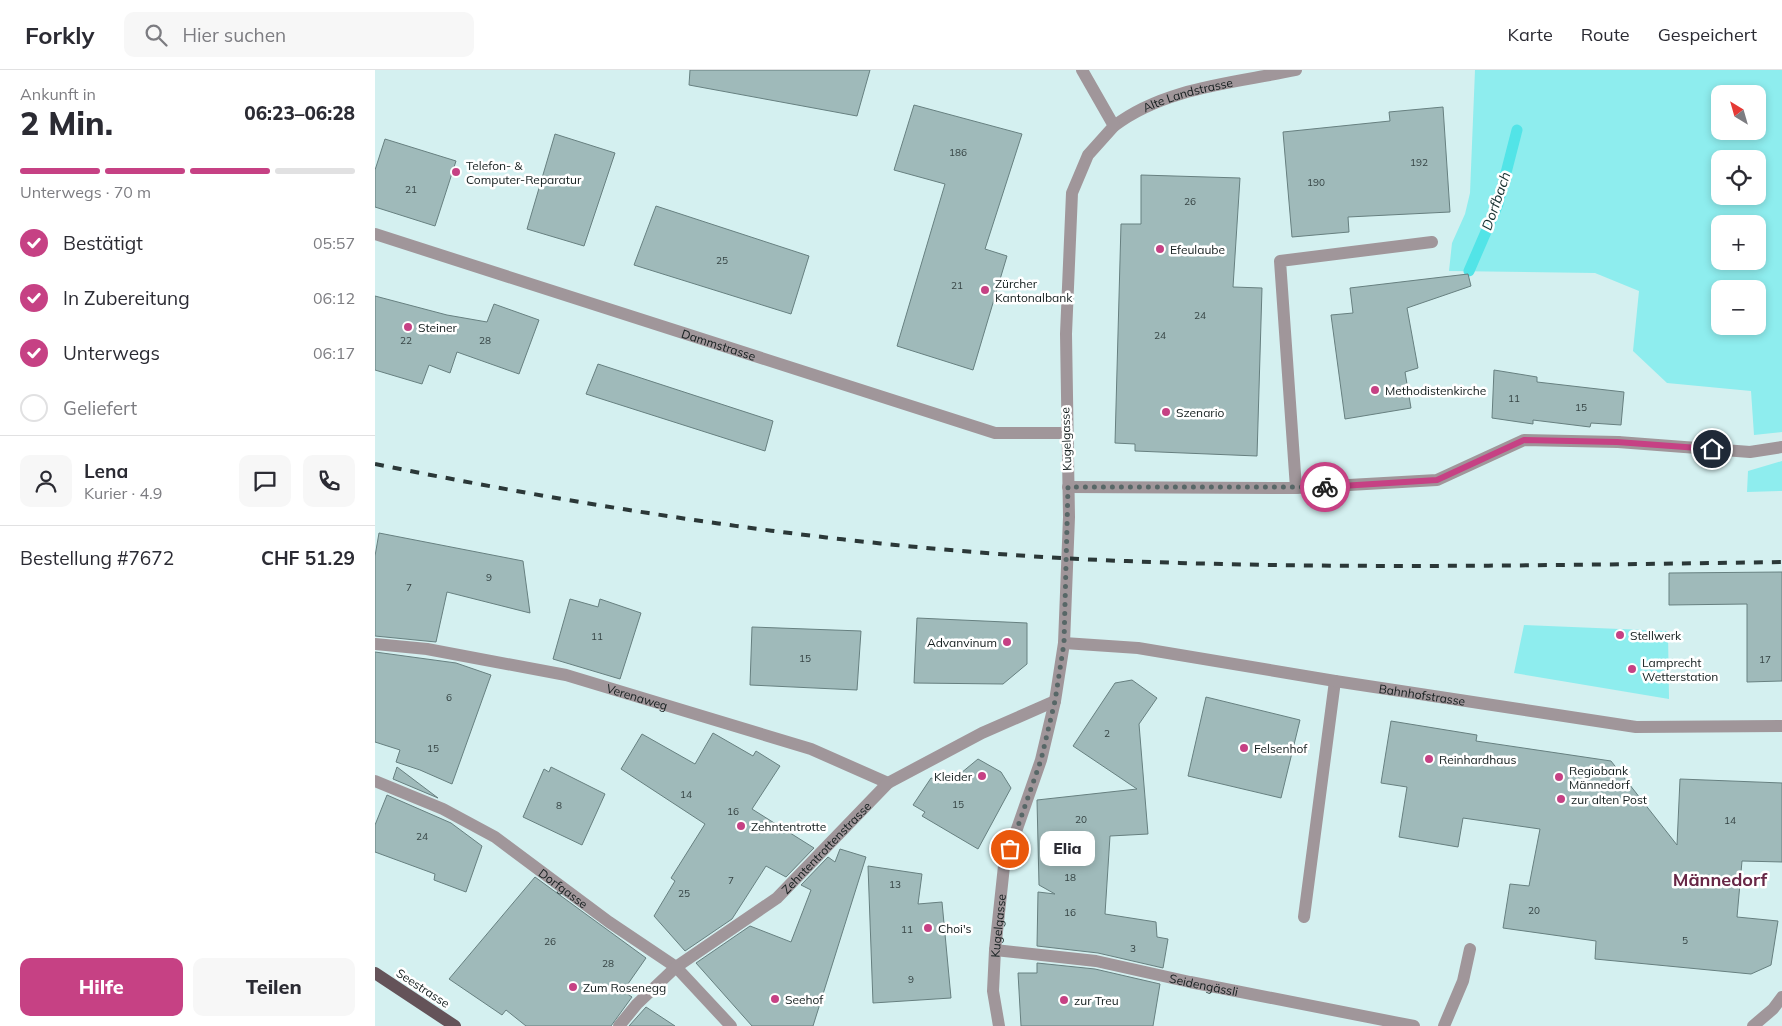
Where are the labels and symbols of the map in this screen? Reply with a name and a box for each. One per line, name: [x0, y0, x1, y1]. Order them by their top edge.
street label: Alte Landstrasse: [1140, 74, 1234, 115]
north arrow: [1711, 85, 1766, 140]
house number: 186: [949, 146, 967, 159]
house number: 192: [1410, 156, 1428, 169]
place label: Telefon- & Computer-Reparatur: [466, 158, 582, 187]
marker: Telefon- & Computer-Reparatur: [450, 166, 462, 178]
water label: Dorfbach: [1478, 169, 1514, 233]
house number: 190: [1307, 176, 1325, 189]
house number: 21: [405, 183, 417, 196]
house number: 26: [1184, 195, 1196, 208]
place label: Efeulaube: [1170, 242, 1225, 257]
marker: Efeulaube: [1154, 243, 1166, 255]
house number: 25: [716, 254, 728, 267]
place label: Zürcher Kantonalbank: [995, 276, 1073, 305]
house number: 21: [951, 279, 963, 292]
marker: Zürcher Kantonalbank: [979, 284, 991, 296]
house number: 24: [1194, 309, 1206, 322]
place label: Steiner: [418, 320, 458, 335]
marker: Steiner: [402, 321, 414, 333]
street label: Dammstrasse: [680, 325, 758, 363]
house number: 24: [1154, 329, 1166, 342]
house number: 22: [400, 334, 412, 347]
house number: 28: [479, 334, 491, 347]
place label: Methodistenkirche: [1385, 383, 1486, 398]
marker: Methodistenkirche: [1369, 384, 1381, 396]
house number: 11: [1508, 392, 1520, 405]
house number: 15: [1575, 401, 1587, 414]
place label: Szenario: [1176, 405, 1225, 420]
marker: Szenario: [1160, 406, 1172, 418]
street label: Kugelgasse: [1057, 407, 1075, 471]
pin: [1691, 428, 1733, 470]
courier: [1300, 462, 1350, 512]
house number: 9: [486, 571, 492, 584]
house number: 7: [406, 581, 412, 594]
place label: Stellwerk: [1630, 628, 1682, 643]
marker: Stellwerk: [1614, 629, 1626, 641]
house number: 11: [591, 630, 603, 643]
place label: Advanvinum: [927, 635, 997, 650]
marker: Advanvinum: [1001, 636, 1013, 648]
house number: 15: [799, 652, 811, 665]
house number: 17: [1759, 653, 1771, 666]
place label: Lamprecht Wetterstation: [1642, 655, 1718, 684]
marker: Lamprecht Wetterstation: [1626, 663, 1638, 675]
street label: Verenaweg: [605, 680, 670, 713]
street label: Bahnhofstrasse: [1378, 680, 1466, 708]
house number: 6: [446, 691, 452, 704]
house number: 2: [1104, 727, 1110, 740]
place label: Felsenhof: [1254, 741, 1308, 756]
house number: 15: [427, 742, 439, 755]
marker: Felsenhof: [1238, 742, 1250, 754]
place label: Reinhardhaus: [1439, 752, 1516, 767]
marker: Reinhardhaus: [1423, 753, 1435, 765]
place label: Regiobank Männedorf: [1569, 763, 1631, 792]
place label: Kleider: [934, 769, 973, 784]
marker: Kleider: [976, 770, 988, 782]
marker: Regiobank Männedorf: [1553, 771, 1565, 783]
house number: 14: [680, 788, 692, 801]
place label: zur alten Post: [1571, 792, 1647, 807]
marker: zur alten Post: [1555, 793, 1567, 805]
street label: Zehntentrottenstrasse: [778, 798, 874, 897]
house number: 15: [952, 798, 964, 811]
house number: 8: [556, 799, 562, 812]
house number: 16: [727, 805, 739, 818]
house number: 20: [1075, 813, 1087, 826]
house number: 14: [1724, 814, 1736, 827]
place label: Zehntentrotte: [751, 819, 826, 834]
marker: Zehntentrotte: [735, 820, 747, 832]
pin: [989, 828, 1031, 870]
house number: 24: [416, 830, 428, 843]
callout: Elia: [1040, 832, 1095, 866]
street label: Dorfgasse: [536, 865, 591, 911]
district label: Männedorf: [1673, 868, 1768, 891]
house number: 18: [1064, 871, 1076, 884]
house number: 7: [728, 874, 734, 887]
house number: 13: [889, 878, 901, 891]
house number: 25: [678, 887, 690, 900]
street label: Kugelgasse: [987, 893, 1008, 958]
house number: 20: [1528, 904, 1540, 917]
house number: 16: [1064, 906, 1076, 919]
place label: Choi's: [938, 921, 972, 936]
marker: Choi's: [922, 922, 934, 934]
house number: 11: [901, 923, 913, 936]
house number: 5: [1682, 934, 1688, 947]
house number: 26: [544, 935, 556, 948]
house number: 3: [1130, 942, 1136, 955]
house number: 28: [602, 957, 614, 970]
street label: Seestrasse: [394, 965, 452, 1011]
street label: Seidengässli: [1168, 970, 1240, 999]
house number: 9: [908, 973, 914, 986]
place label: Zum Rosenegg: [583, 980, 666, 995]
marker: Zum Rosenegg: [567, 981, 579, 993]
place label: Seehof: [785, 992, 824, 1007]
marker: Seehof: [769, 993, 781, 1005]
place label: zur Treu: [1074, 993, 1119, 1008]
marker: zur Treu: [1058, 994, 1070, 1006]

